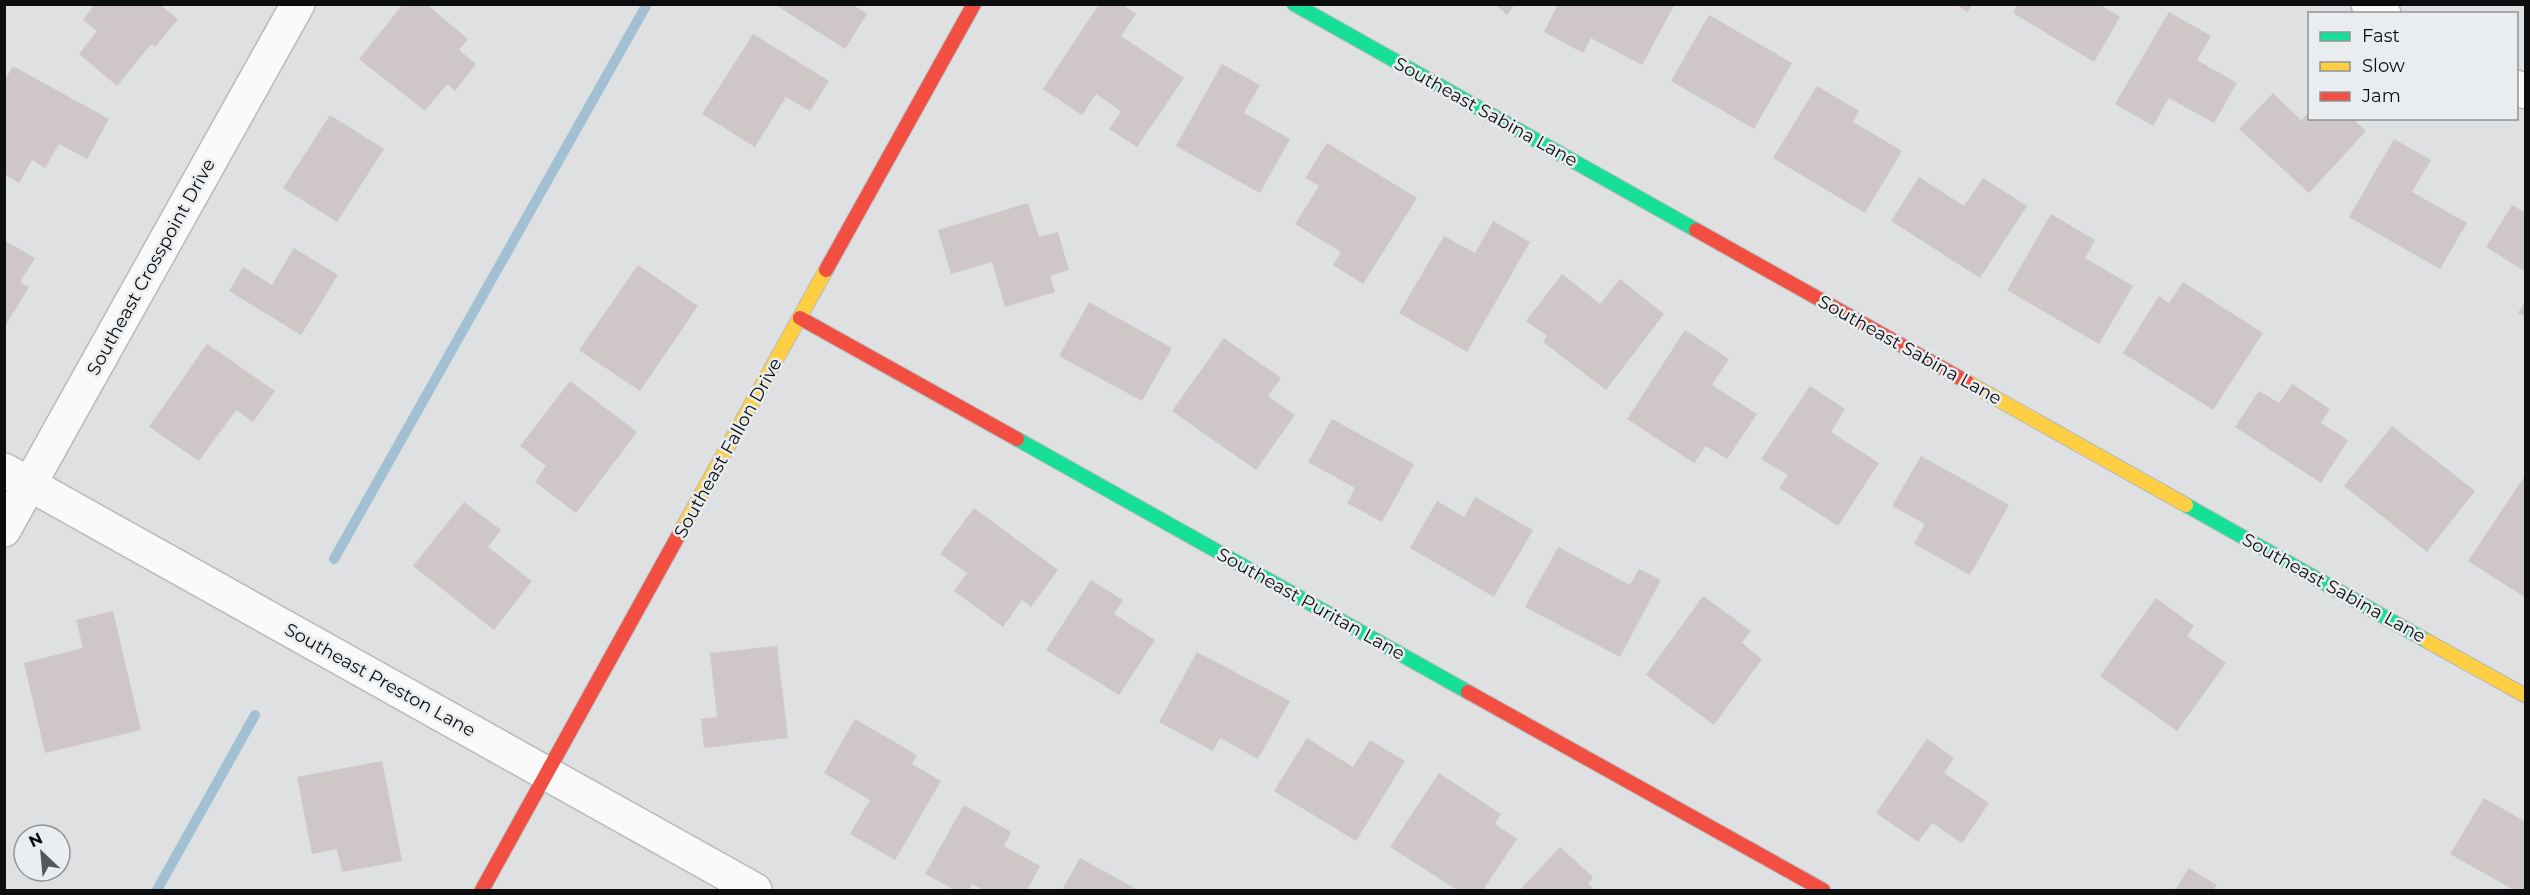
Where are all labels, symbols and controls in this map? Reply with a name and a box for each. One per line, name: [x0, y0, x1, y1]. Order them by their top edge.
legend: [2308, 12, 2518, 120]
text: Fast: [2362, 25, 2400, 47]
street label: Southeast Sabina Lane: [1390, 52, 1582, 172]
text: Slow: [2362, 55, 2405, 77]
text: Jam: [2361, 85, 2401, 107]
street label: Southeast Crosspoint Drive: [82, 155, 220, 379]
street label: Southeast Sabina Lane: [1814, 290, 2006, 410]
street label: Southeast Fallon Drive: [669, 354, 787, 542]
street label: Southeast Sabina Lane: [2238, 528, 2430, 648]
street label: Southeast Puritan Lane: [1213, 543, 1409, 665]
street label: Southeast Preston Lane: [281, 618, 479, 742]
north arrow: [12, 823, 72, 883]
text: N: [26, 829, 46, 851]

